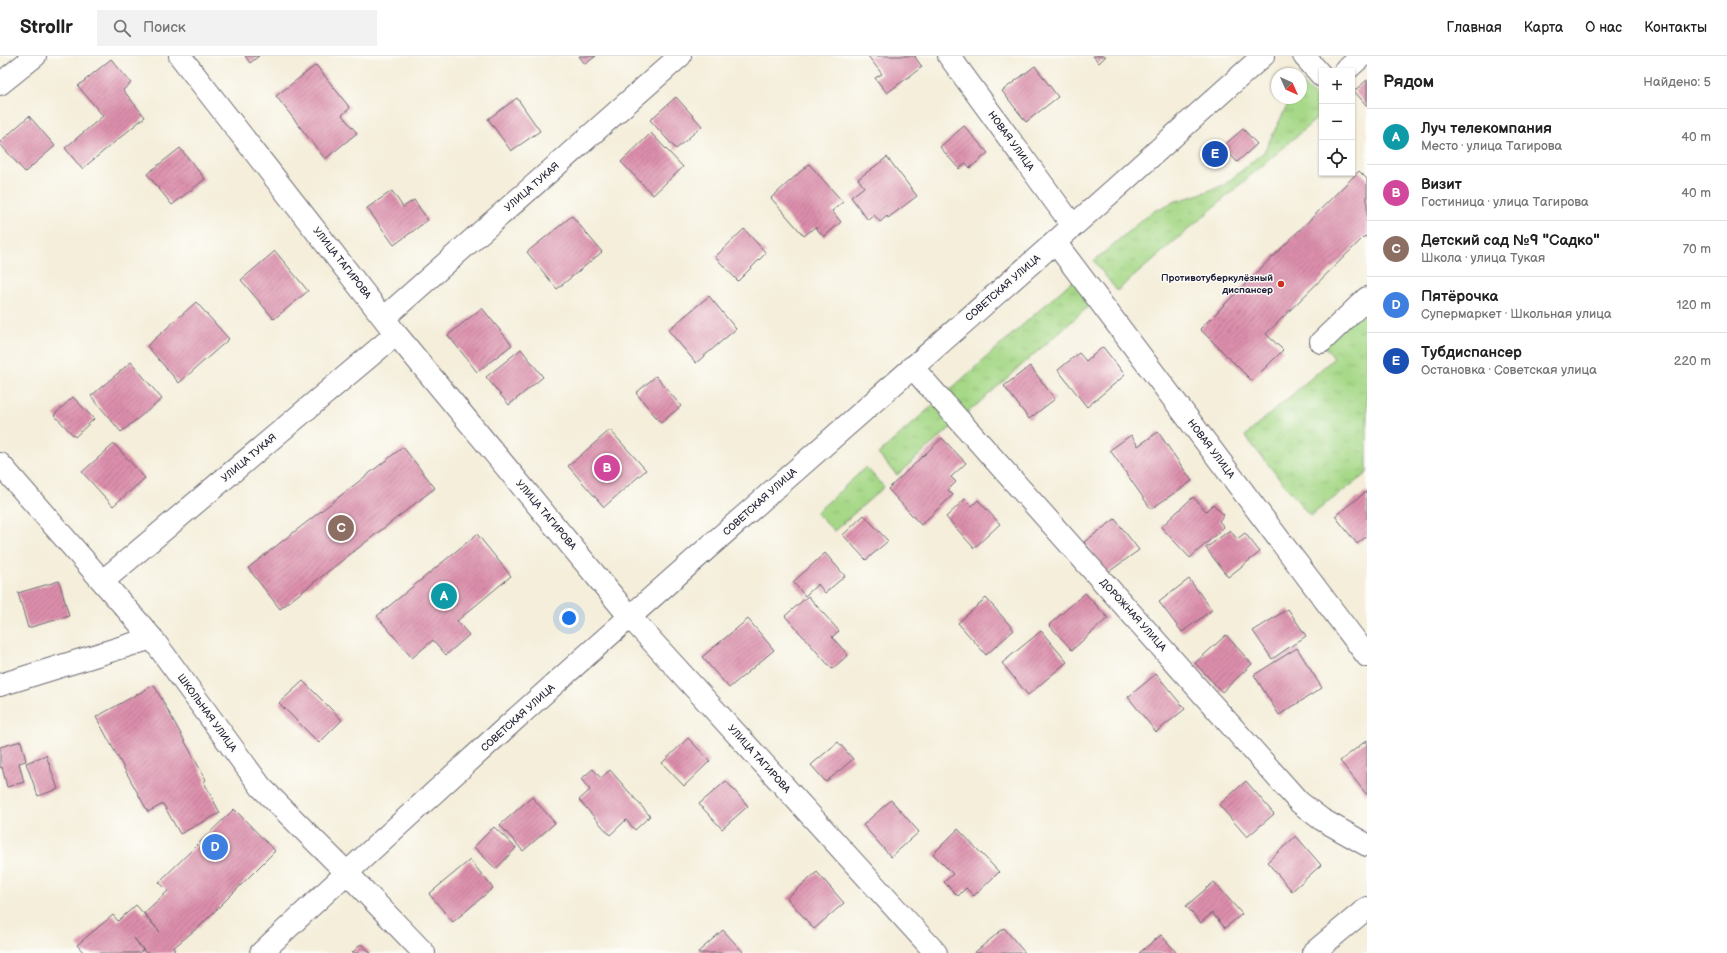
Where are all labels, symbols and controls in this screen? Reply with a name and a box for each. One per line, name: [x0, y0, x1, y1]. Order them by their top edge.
search box: [97, 10, 377, 46]
text: Strollr: [20, 16, 73, 39]
icon: search: [111, 17, 133, 39]
text: Поиск: [143, 18, 186, 37]
text: Главная: [1447, 19, 1502, 36]
text: Карта: [1524, 19, 1563, 36]
text: О нас: [1585, 19, 1622, 36]
text: Контакты: [1644, 19, 1707, 36]
north arrow: [1271, 68, 1307, 104]
map controls: [1319, 68, 1355, 176]
button: +: [1319, 68, 1355, 104]
text: Рядом: [1383, 72, 1434, 92]
text: Найдено: 5: [1643, 74, 1711, 90]
button: −: [1319, 104, 1355, 140]
street label: НОВАЯ УЛИЦА: [985, 109, 1037, 174]
text: Луч телекомпания: [1421, 119, 1552, 138]
text: A: [1392, 129, 1400, 145]
text: 40 m: [1681, 129, 1711, 145]
text: Место · улица Тагирова: [1421, 138, 1562, 154]
pin: E: [1202, 139, 1228, 169]
button: locate: [1319, 140, 1355, 176]
street label: УЛИЦА ТУКАЯ: [502, 160, 562, 214]
text: Визит: [1421, 175, 1462, 194]
text: B: [1391, 185, 1401, 201]
text: 40 m: [1681, 185, 1711, 201]
text: Гостиница · улица Тагирова: [1421, 194, 1589, 210]
street label: УЛИЦА ТАГИРОВА: [310, 225, 374, 302]
text: Детский сад №9 "Садко": [1421, 231, 1600, 250]
text: C: [1391, 241, 1401, 257]
text: 70 m: [1683, 241, 1711, 257]
text: Школа · улица Тукая: [1421, 250, 1545, 266]
street label: СОВЕТСКАЯ УЛИЦА: [963, 252, 1044, 324]
place label: Противотуберкулёзный диспансер: [1161, 272, 1273, 296]
marker: Противотуберкулёзный диспансер: [1276, 279, 1286, 289]
text: Пятёрочка: [1421, 287, 1498, 306]
text: D: [1391, 297, 1401, 313]
text: 120 m: [1676, 297, 1711, 313]
text: Супермаркет · Школьная улица: [1421, 306, 1612, 322]
text: Тубдиспансер: [1421, 343, 1522, 362]
text: E: [1392, 353, 1400, 369]
text: 220 m: [1674, 353, 1711, 369]
text: Остановка · Советская улица: [1421, 362, 1597, 378]
street label: НОВАЯ УЛИЦА: [1185, 417, 1238, 482]
street label: УЛИЦА ТУКАЯ: [219, 431, 279, 485]
pin: B: [594, 453, 620, 483]
street label: СОВЕТСКАЯ УЛИЦА: [721, 465, 800, 538]
street label: УЛИЦА ТАГИРОВА: [513, 478, 579, 553]
pin: C: [328, 513, 354, 543]
street label: ДОРОЖНАЯ УЛИЦА: [1097, 576, 1169, 654]
pin: A: [431, 581, 457, 611]
your location: [559, 608, 579, 628]
street label: ШКОЛЬНАЯ УЛИЦА: [175, 672, 240, 755]
street label: СОВЕТСКАЯ УЛИЦА: [479, 681, 558, 754]
street label: УЛИЦА ТАГИРОВА: [725, 723, 793, 796]
pin: D: [202, 832, 228, 862]

